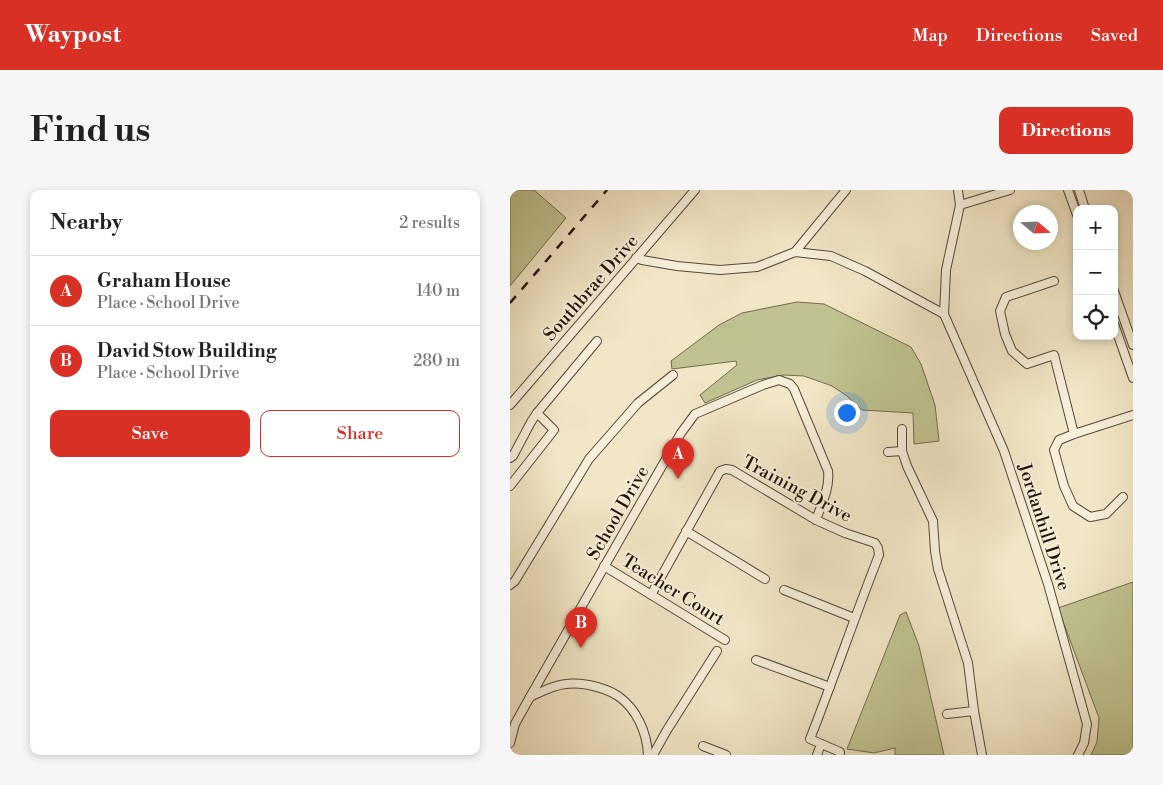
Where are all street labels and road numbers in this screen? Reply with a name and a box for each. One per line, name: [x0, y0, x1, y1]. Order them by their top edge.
street label: Southbrae Drive: [538, 230, 644, 346]
street label: Training Drive: [738, 450, 856, 528]
street label: Jordanhill Drive: [1012, 460, 1075, 594]
street label: School Drive: [582, 462, 654, 564]
street label: Teacher Court: [617, 549, 729, 631]

